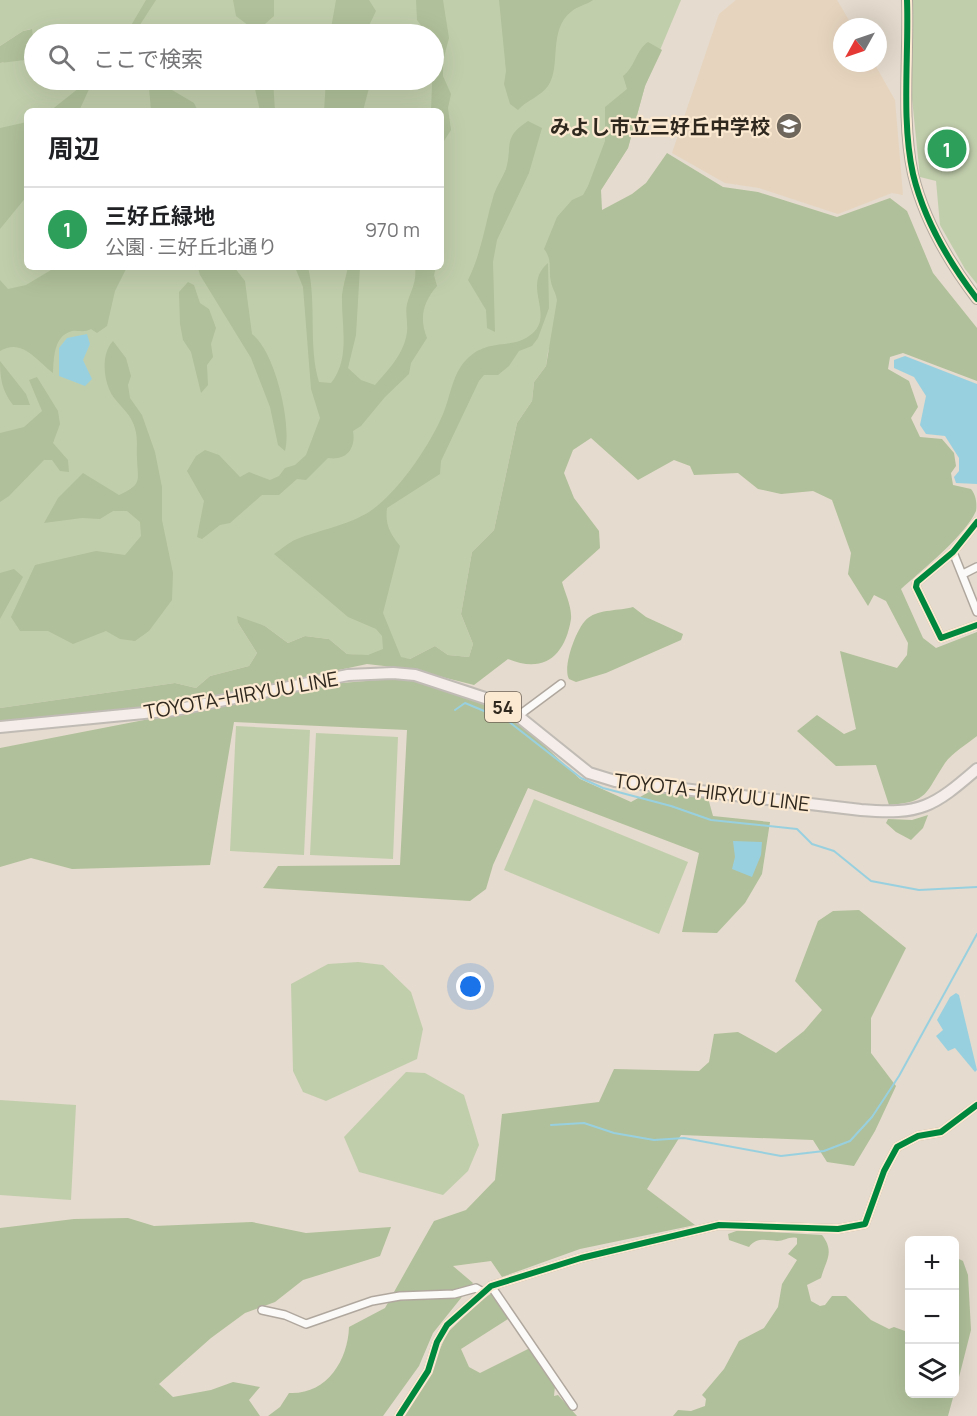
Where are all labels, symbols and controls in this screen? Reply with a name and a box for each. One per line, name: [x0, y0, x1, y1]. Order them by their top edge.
north arrow: [833, 18, 887, 72]
search box: [24, 24, 444, 90]
icon: search: [45, 41, 78, 74]
text: ここで検索: [93, 44, 203, 74]
school or university icon: みよし市立三好丘中学校: [774, 111, 804, 141]
place label: みよし市立三好丘中学校: [550, 113, 770, 140]
pin: 1: [928, 126, 966, 172]
text: 周辺: [48, 130, 100, 166]
text: 三好丘緑地: [105, 201, 215, 231]
text: 1: [63, 216, 72, 243]
text: 970 m: [365, 216, 420, 243]
text: 公園 · 三好丘北通り: [105, 233, 278, 260]
street label: TOYOTA-HIRYUU LINE: [142, 665, 340, 725]
road number: 54: [485, 692, 521, 722]
street label: TOYOTA-HIRYUU LINE: [613, 767, 811, 817]
your location: [456, 972, 485, 1001]
map controls: [905, 1236, 959, 1398]
button: +: [905, 1236, 959, 1290]
button: −: [905, 1290, 959, 1344]
button: layers: [905, 1344, 959, 1398]

